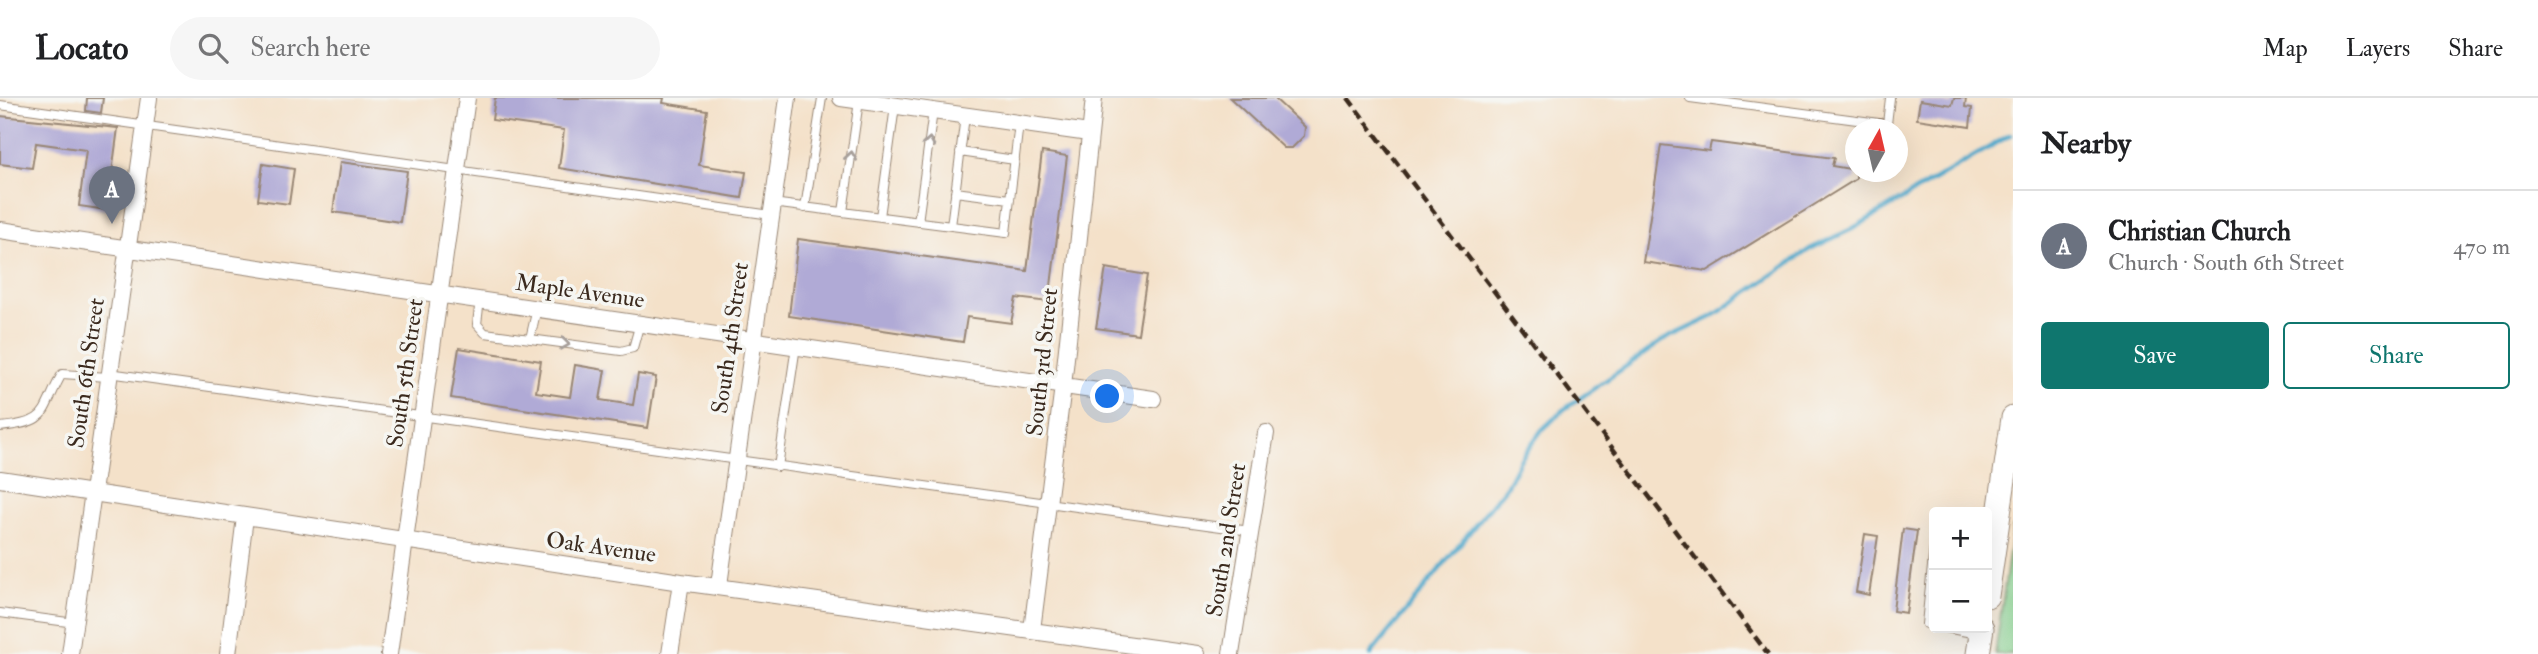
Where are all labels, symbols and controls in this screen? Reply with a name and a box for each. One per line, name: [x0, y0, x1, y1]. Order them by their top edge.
search box: [170, 17, 660, 80]
text: Locato: [35, 28, 128, 69]
icon: search: [194, 29, 232, 67]
text: Search here: [250, 32, 370, 64]
text: Map: [2263, 33, 2308, 64]
text: Layers: [2346, 33, 2410, 64]
text: Share: [2448, 33, 2503, 64]
north arrow: [1845, 119, 1908, 182]
text: Nearby: [2041, 125, 2131, 162]
one-way arrow: [921, 136, 936, 148]
one-way arrow: [844, 151, 859, 162]
pin: A: [89, 166, 135, 224]
text: Christian Church: [2108, 216, 2291, 248]
text: A: [2057, 232, 2071, 261]
text: 470 m: [2453, 232, 2510, 261]
text: Church · South 6th Street: [2108, 248, 2344, 277]
street label: South 4th Street: [705, 261, 755, 415]
street label: Maple Avenue: [514, 268, 647, 315]
street label: South 3rd Street: [1020, 286, 1064, 438]
street label: South 6th Street: [61, 296, 111, 450]
street label: South 5th Street: [380, 297, 430, 449]
button: Save: [2041, 322, 2269, 389]
button: Share: [2283, 322, 2510, 389]
one-way arrow: [559, 336, 570, 351]
your location: [1090, 379, 1124, 413]
street label: South 2nd Street: [1200, 461, 1252, 619]
map controls: [1929, 507, 1992, 633]
button: +: [1929, 507, 1992, 570]
street label: Oak Avenue: [544, 525, 658, 569]
button: −: [1929, 570, 1992, 633]

